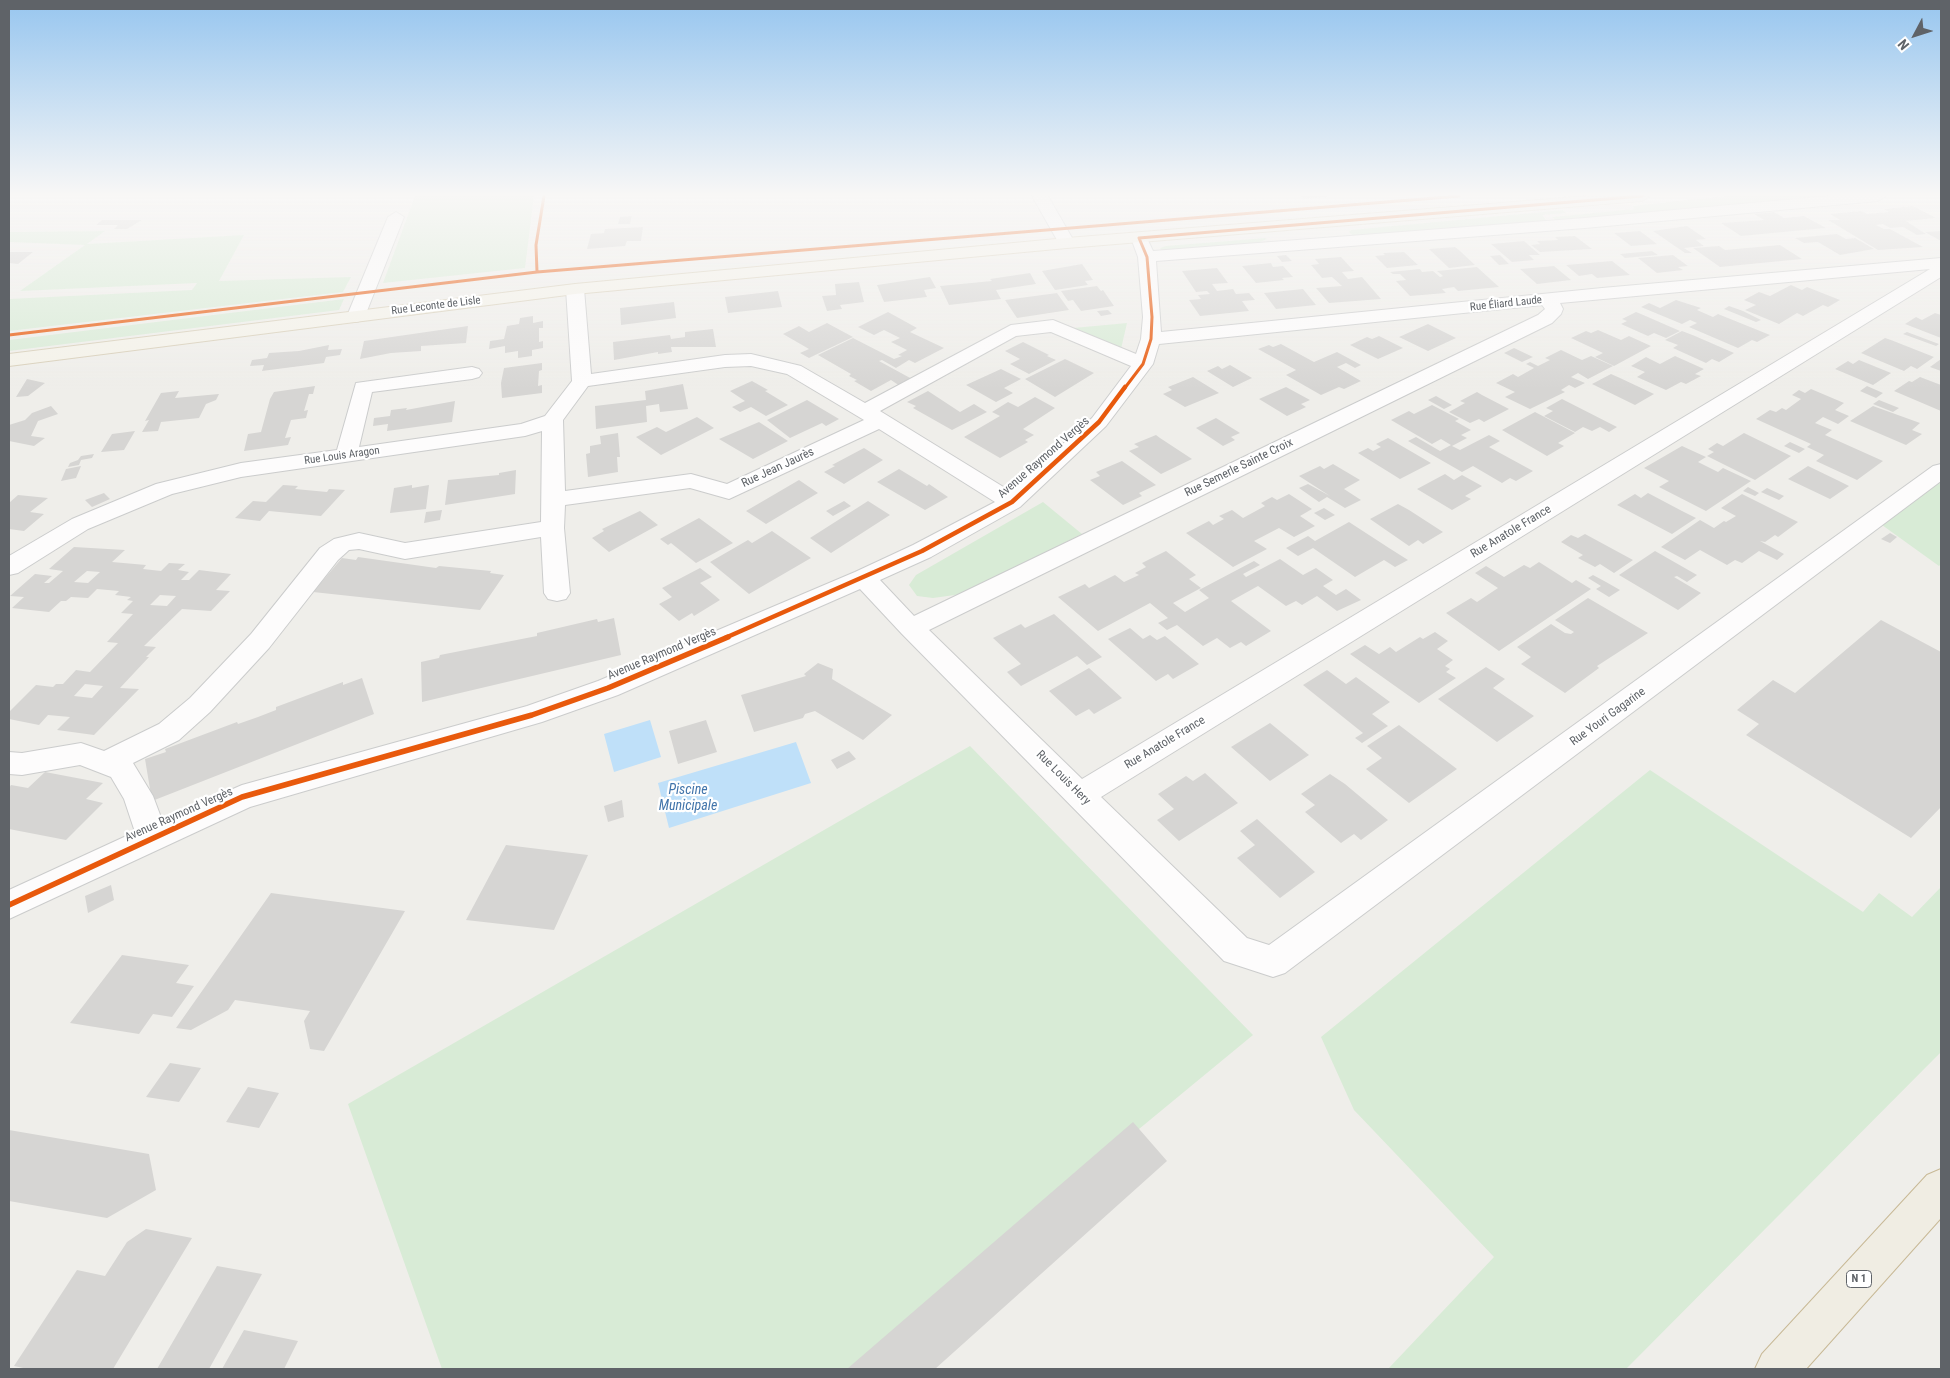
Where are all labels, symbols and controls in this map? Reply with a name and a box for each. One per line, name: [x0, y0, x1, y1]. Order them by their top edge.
north arrow: [1890, 10, 1940, 60]
text: N: [1895, 36, 1912, 53]
street label: Rue Leconte de Lisle: [391, 294, 481, 318]
street label: Rue Éliard Laude: [1469, 294, 1543, 314]
street label: Avenue Raymond Vergès: [995, 414, 1093, 502]
street label: Rue Semerle Sainte Croix: [1183, 436, 1295, 500]
street label: Rue Louis Aragon: [303, 444, 381, 468]
street label: Rue Jean Jaurès: [739, 445, 817, 491]
street label: Rue Anatole France: [1468, 502, 1554, 562]
street label: Avenue Raymond Vergès: [606, 625, 718, 683]
street label: Rue Youri Gagarine: [1567, 685, 1649, 749]
street label: Rue Anatole France: [1122, 713, 1208, 773]
street label: Rue Louis Hery: [1033, 748, 1093, 808]
water label: Piscine Municipale: [659, 782, 717, 814]
street label: Avenue Raymond Vergès: [123, 785, 235, 845]
road number: N 1: [1846, 1270, 1872, 1288]

